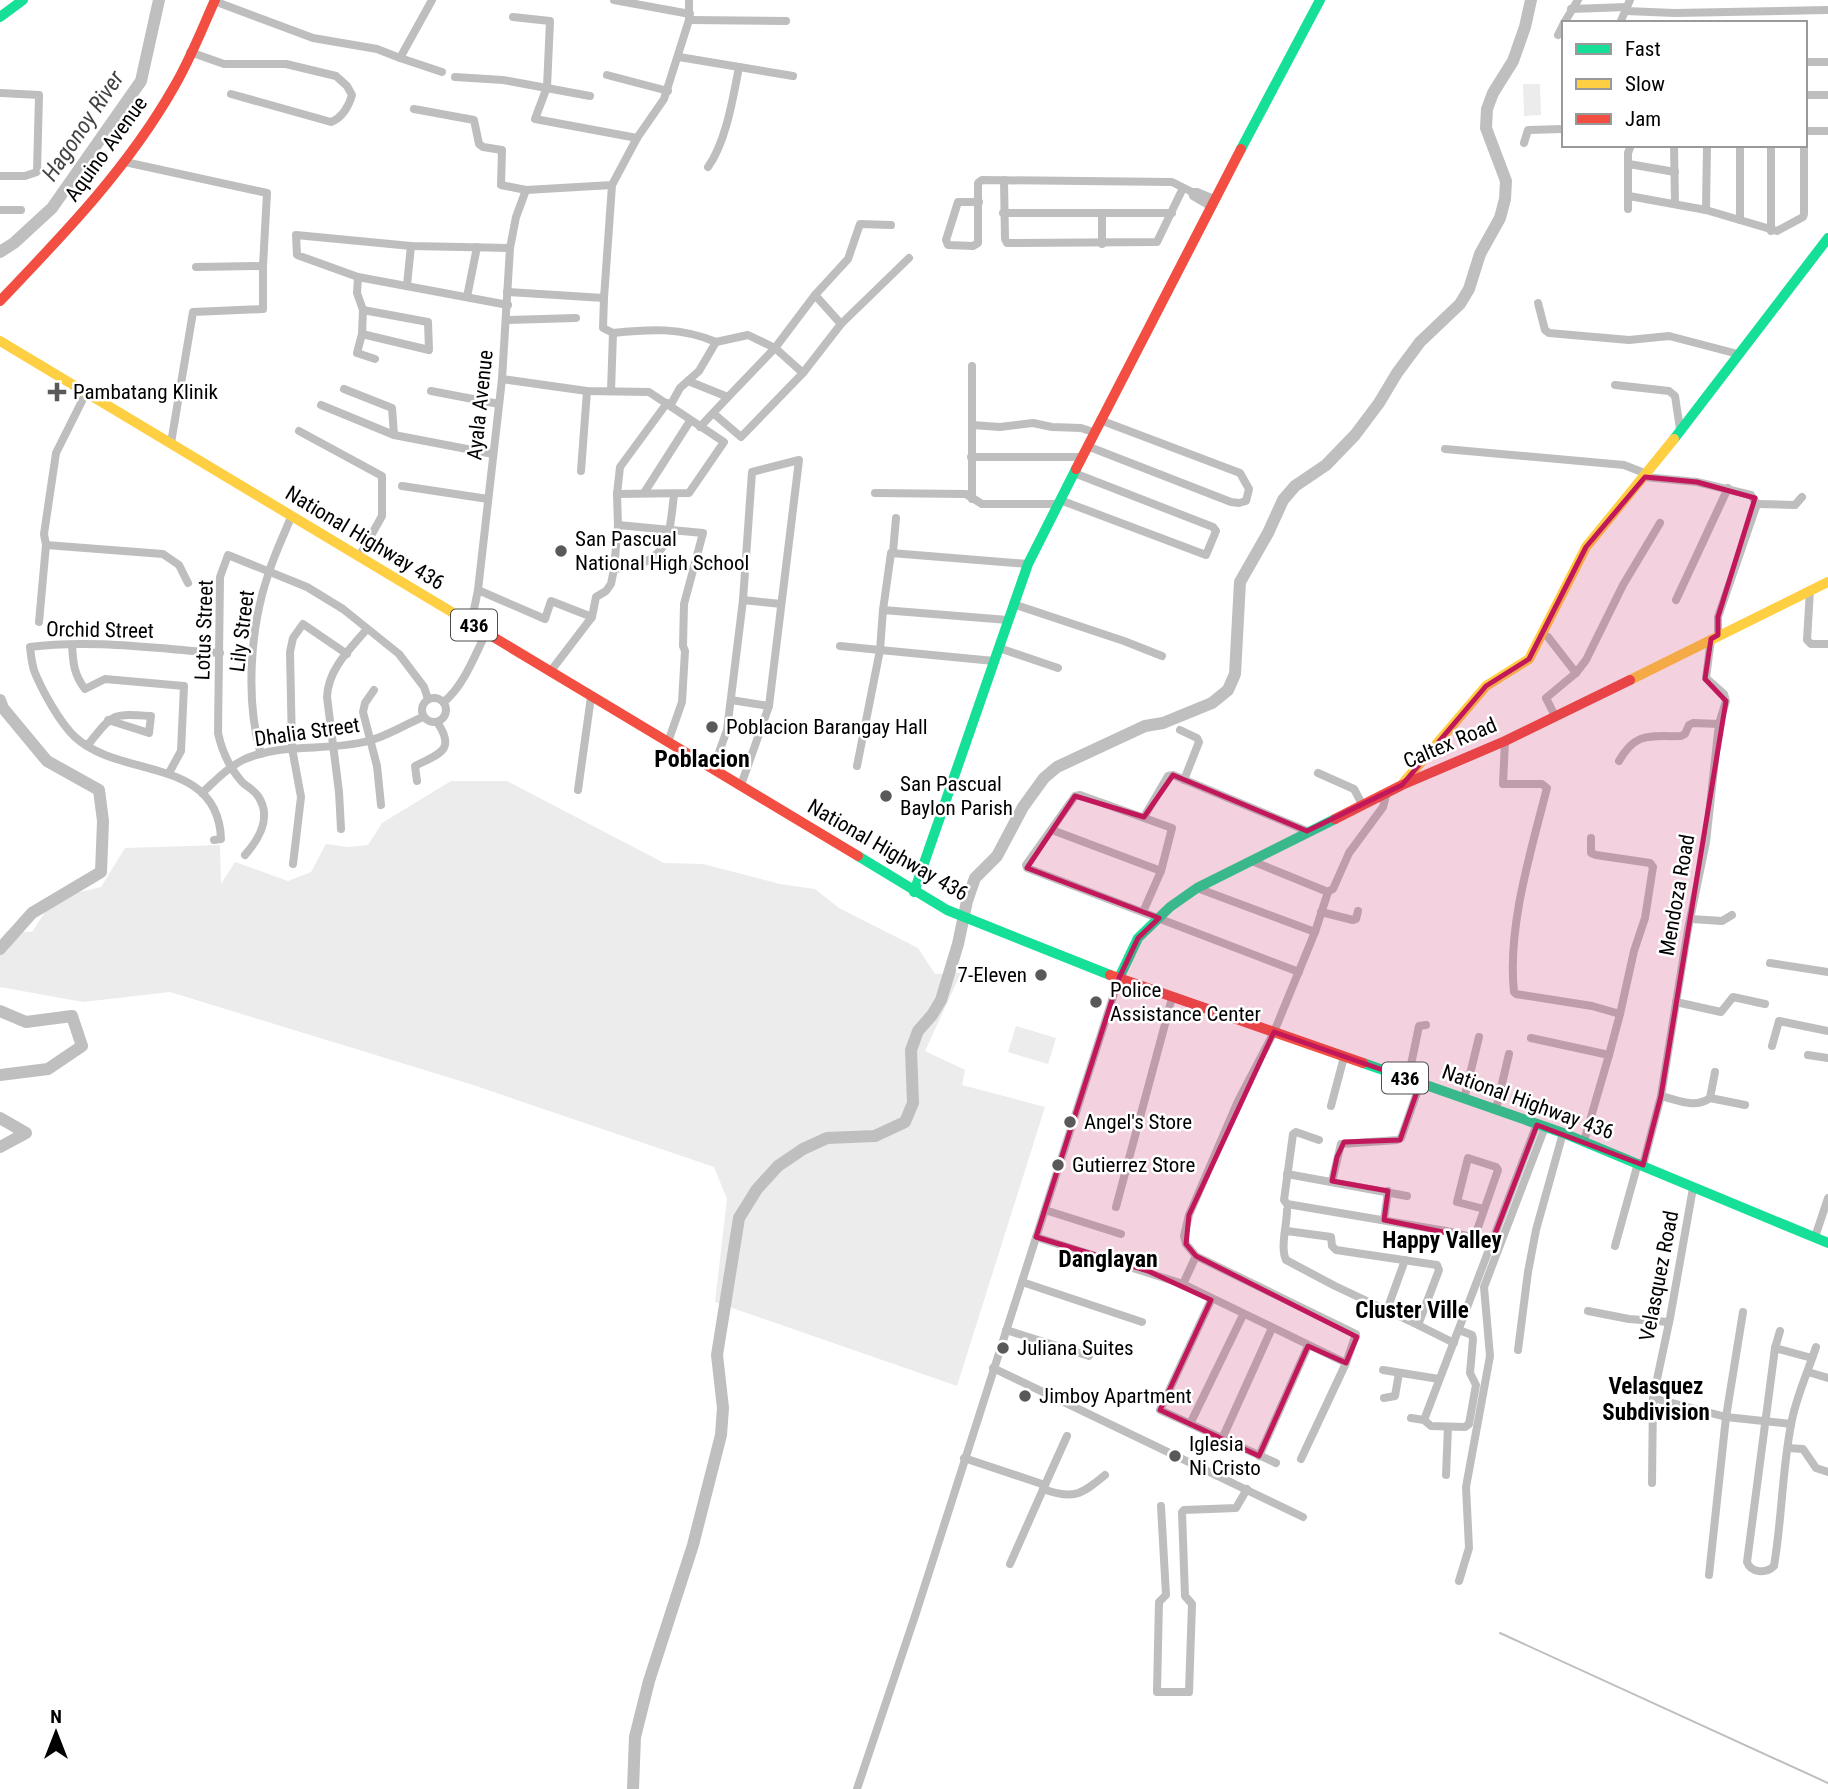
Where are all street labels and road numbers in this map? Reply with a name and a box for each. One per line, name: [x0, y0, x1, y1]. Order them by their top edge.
street label: Aquino Avenue: [60, 92, 152, 206]
street label: Ayala Avenue: [462, 349, 498, 461]
street label: National Highway 436: [281, 481, 449, 595]
street label: Lotus Street: [190, 579, 218, 681]
street label: Lily Street: [225, 589, 259, 673]
road number: 436: [451, 610, 497, 640]
street label: Orchid Street: [46, 617, 154, 643]
street label: Dhalia Street: [253, 713, 361, 751]
street label: Caltex Road: [1400, 713, 1500, 773]
street label: National Highway 436: [804, 794, 972, 906]
street label: Mendoza Road: [1655, 832, 1699, 958]
street label: National Highway 436: [1439, 1060, 1617, 1144]
road number: 436: [1382, 1062, 1428, 1094]
street label: Velasquez Road: [1635, 1209, 1683, 1343]

